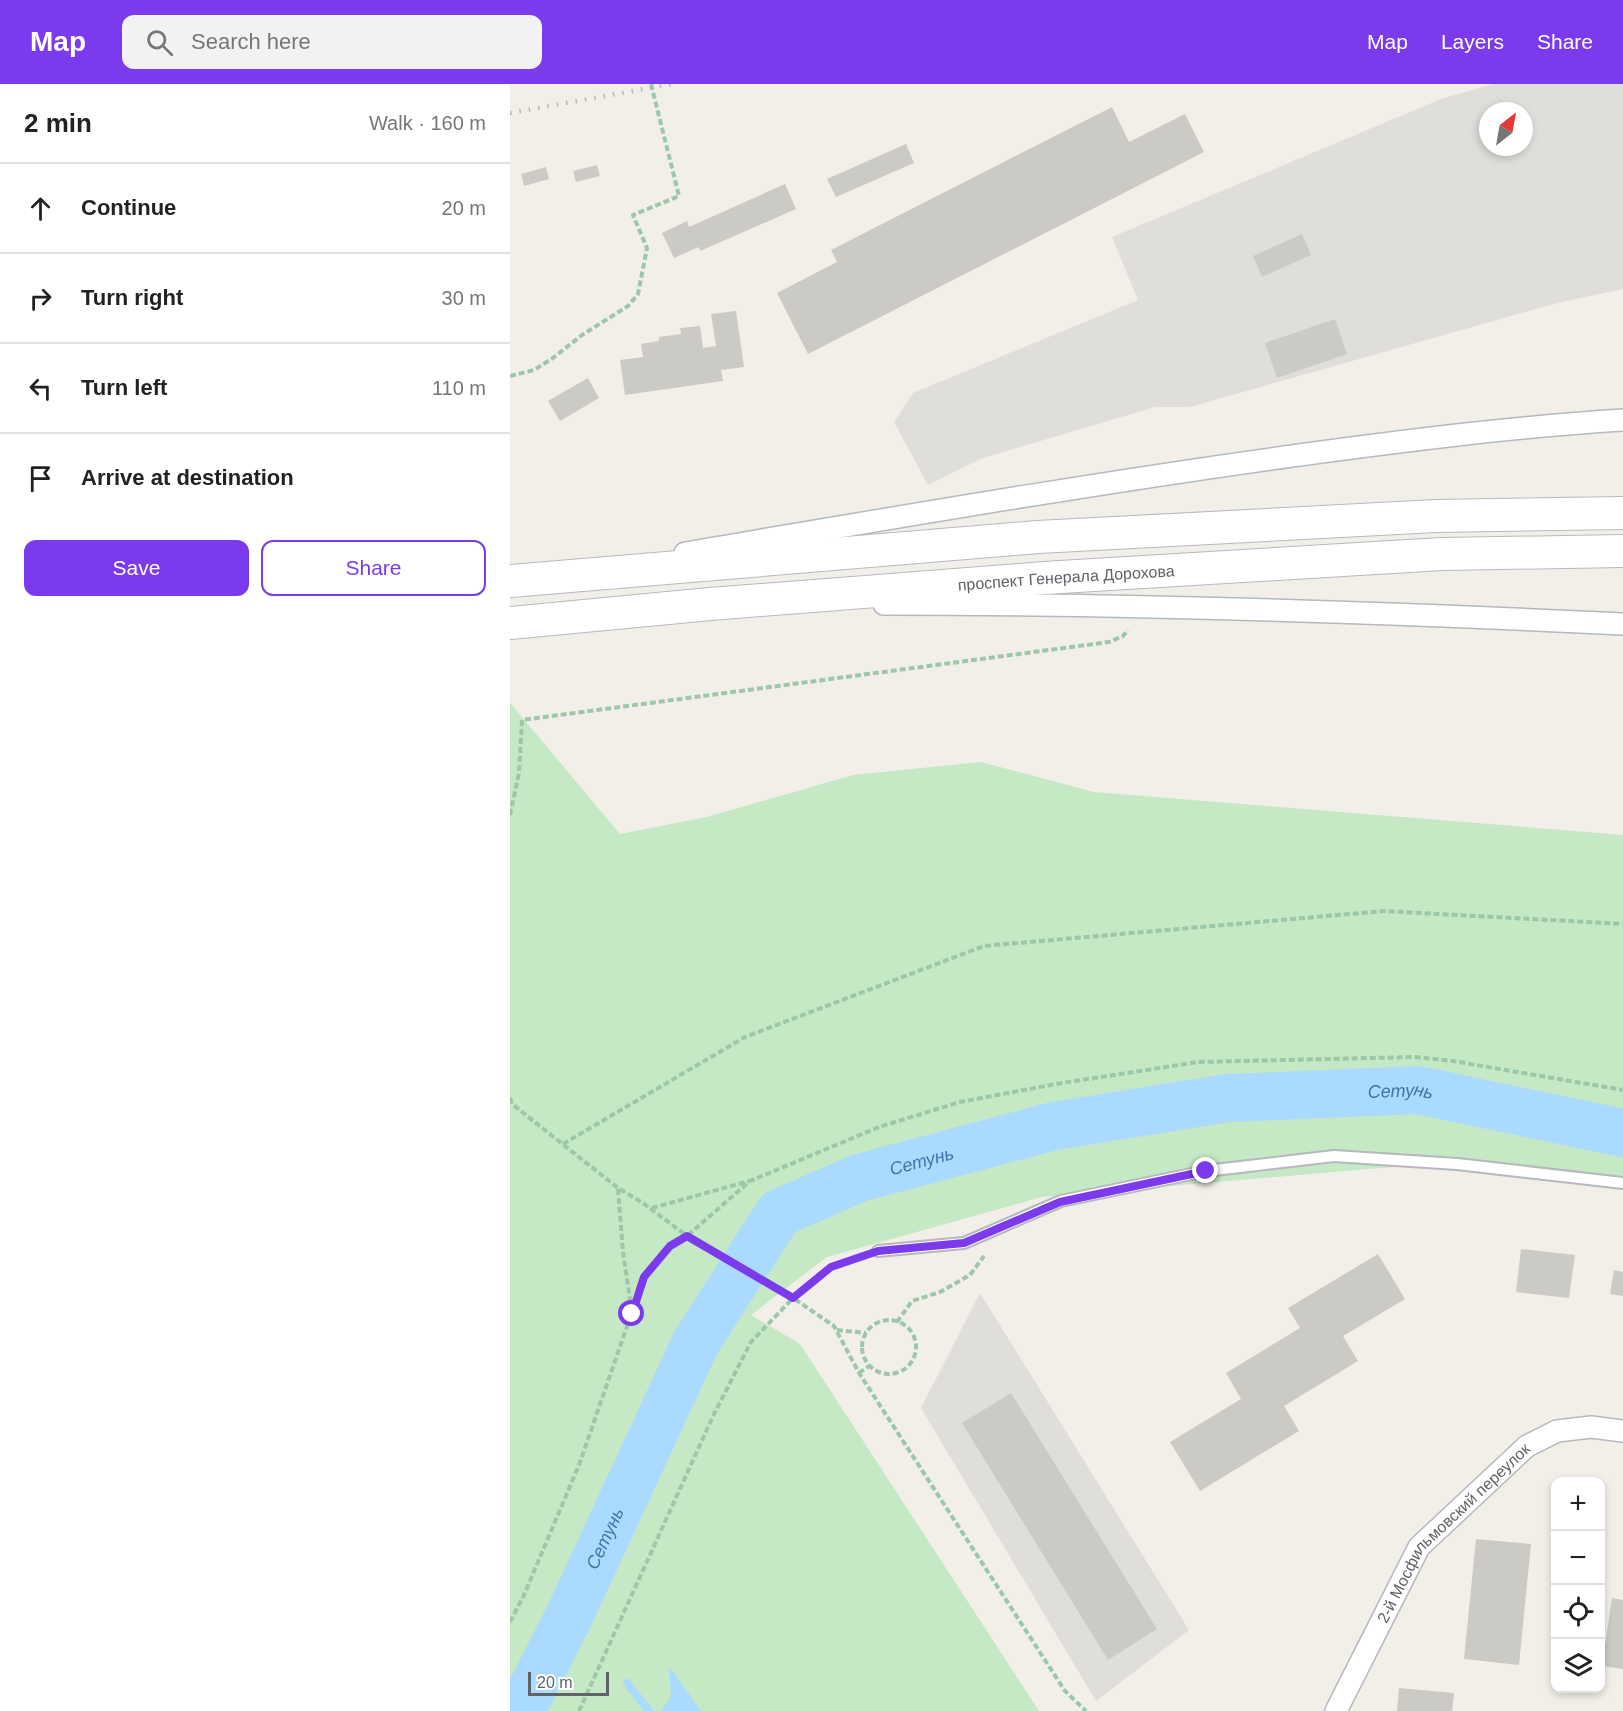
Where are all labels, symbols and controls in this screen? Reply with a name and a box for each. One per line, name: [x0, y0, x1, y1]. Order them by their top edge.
search box: [122, 15, 542, 69]
text: Map: [30, 26, 86, 57]
icon: search: [143, 26, 176, 59]
text: Search here: [191, 29, 311, 54]
text: Map: [1367, 30, 1408, 53]
text: Layers: [1441, 30, 1504, 53]
text: Share: [1537, 30, 1593, 53]
north arrow: [1479, 102, 1533, 156]
text: 2 min: [24, 108, 92, 138]
text: Walk · 160 m: [369, 112, 486, 134]
icon: ahead: [24, 192, 57, 225]
text: Continue: [81, 195, 176, 220]
text: 20 m: [442, 197, 486, 219]
icon: right: [24, 282, 57, 315]
text: Turn right: [81, 285, 183, 310]
text: 30 m: [442, 287, 486, 309]
icon: left: [24, 372, 57, 405]
text: Turn left: [81, 375, 167, 400]
text: 110 m: [432, 377, 486, 399]
icon: arrive: [24, 462, 57, 495]
text: Arrive at destination: [81, 465, 294, 490]
button: Save: [24, 540, 249, 596]
button: Share: [261, 540, 486, 596]
street label: проспект Генерала Дорохова: [957, 562, 1175, 593]
water label: Сетунь: [1367, 1079, 1435, 1103]
water label: Сетунь: [887, 1143, 956, 1179]
route end: [1192, 1157, 1218, 1183]
route start: [618, 1300, 644, 1326]
street label: 2-й Мосфильмовский переулок: [1374, 1439, 1534, 1625]
map controls: [1551, 1477, 1605, 1693]
button: +: [1551, 1477, 1605, 1531]
water label: Сетунь: [582, 1504, 628, 1572]
button: −: [1551, 1531, 1605, 1585]
button: locate: [1551, 1585, 1605, 1639]
button: layers: [1551, 1639, 1605, 1693]
scale bar: [528, 1669, 609, 1696]
text: 20 m: [537, 1674, 573, 1691]

